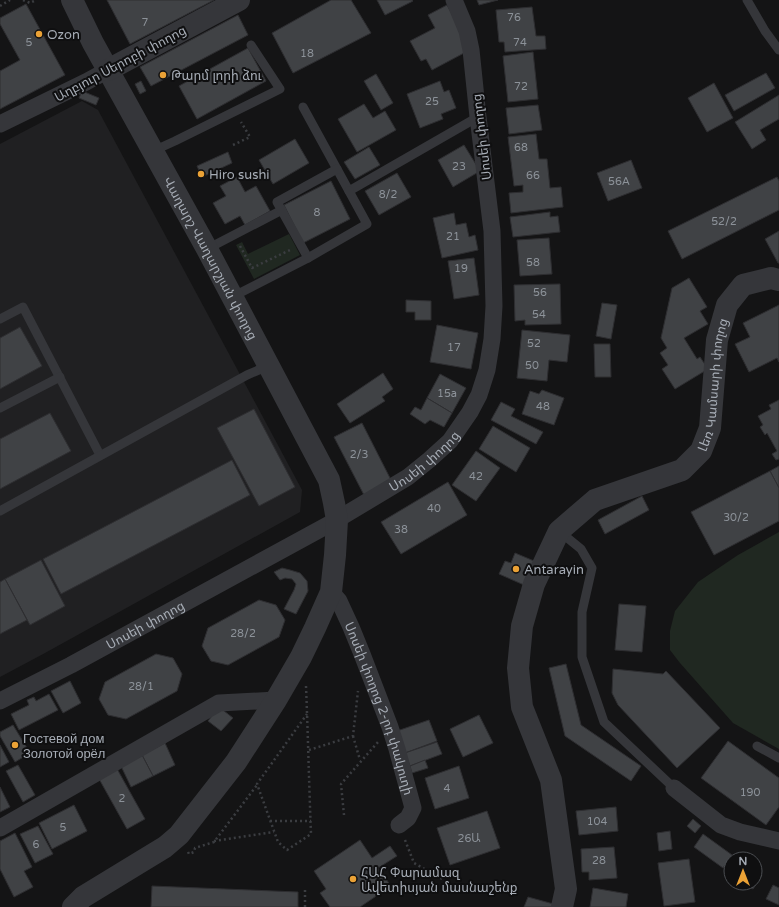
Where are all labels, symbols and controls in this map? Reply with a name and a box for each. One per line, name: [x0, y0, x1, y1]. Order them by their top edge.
house number: 76: [507, 11, 521, 24]
house number: 7: [142, 16, 149, 29]
street label: Աղբյուր Սերոբի փողոց: [52, 22, 189, 105]
place label: Ozon: [47, 27, 80, 43]
marker: Ozon: [34, 29, 44, 39]
house number: 5: [26, 36, 33, 49]
house number: 74: [513, 36, 527, 49]
house number: 18: [300, 47, 314, 60]
place label: Թարմ լորի ձու: [171, 68, 262, 84]
marker: Թարմ լորի ձու: [158, 70, 168, 80]
house number: 72: [514, 80, 528, 93]
street label: Սոսեի փողոց: [469, 93, 495, 181]
house number: 25: [425, 95, 439, 108]
house number: 68: [514, 141, 528, 154]
house number: 23: [452, 160, 466, 173]
place label: Hiro sushi: [209, 167, 270, 183]
marker: Hiro sushi: [196, 169, 206, 179]
house number: 66: [526, 169, 540, 182]
street label: Վաղարշ Վաղարշյան փողոց: [159, 174, 260, 343]
house number: 56A: [608, 175, 630, 188]
house number: 8/2: [379, 188, 397, 201]
house number: 8: [314, 206, 321, 219]
house number: 52/2: [711, 215, 737, 228]
house number: 21: [446, 230, 460, 243]
house number: 58: [526, 256, 540, 269]
house number: 19: [454, 262, 468, 275]
house number: 56: [533, 286, 547, 299]
house number: 54: [532, 308, 546, 321]
street label: Լեռ Կամսարի փողոց: [695, 316, 732, 454]
house number: 52: [527, 337, 541, 350]
house number: 17: [447, 341, 461, 354]
house number: 50: [525, 359, 539, 372]
house number: 15a: [437, 387, 457, 400]
house number: 48: [536, 400, 550, 413]
street label: Սոսեի փողոց: [386, 428, 463, 496]
house number: 2/3: [350, 448, 368, 461]
house number: 42: [469, 470, 483, 483]
house number: 40: [427, 502, 441, 515]
house number: 30/2: [723, 511, 749, 524]
house number: 38: [394, 523, 408, 536]
place label: Antarayin: [524, 562, 584, 578]
marker: Antarayin: [511, 564, 521, 574]
street label: Սոսեի փողոց: [104, 598, 188, 653]
street label: Սոսեի փողոց 2-րդ փակուղի: [341, 620, 416, 797]
house number: 28/2: [230, 627, 256, 640]
house number: 28/1: [128, 680, 154, 693]
place label: Гостевой дом Золотой орёл: [23, 731, 105, 762]
marker: Гостевой дом Золотой орёл: [10, 740, 20, 750]
house number: 4: [444, 782, 451, 795]
house number: 190: [740, 786, 760, 799]
house number: 2: [119, 792, 126, 805]
house number: 104: [587, 815, 607, 828]
house number: 5: [60, 821, 67, 834]
house number: 26Ա: [458, 832, 480, 845]
house number: 6: [33, 838, 40, 851]
north arrow: [723, 851, 763, 891]
house number: 28: [592, 854, 606, 867]
text: N: [739, 855, 747, 868]
place label: ՀԱՀ Փարամազ Ավետիսյան մասնաշենք: [361, 865, 518, 896]
marker: ՀԱՀ Փարամազ Ավետիսյան մասնաշենք: [348, 874, 358, 884]

